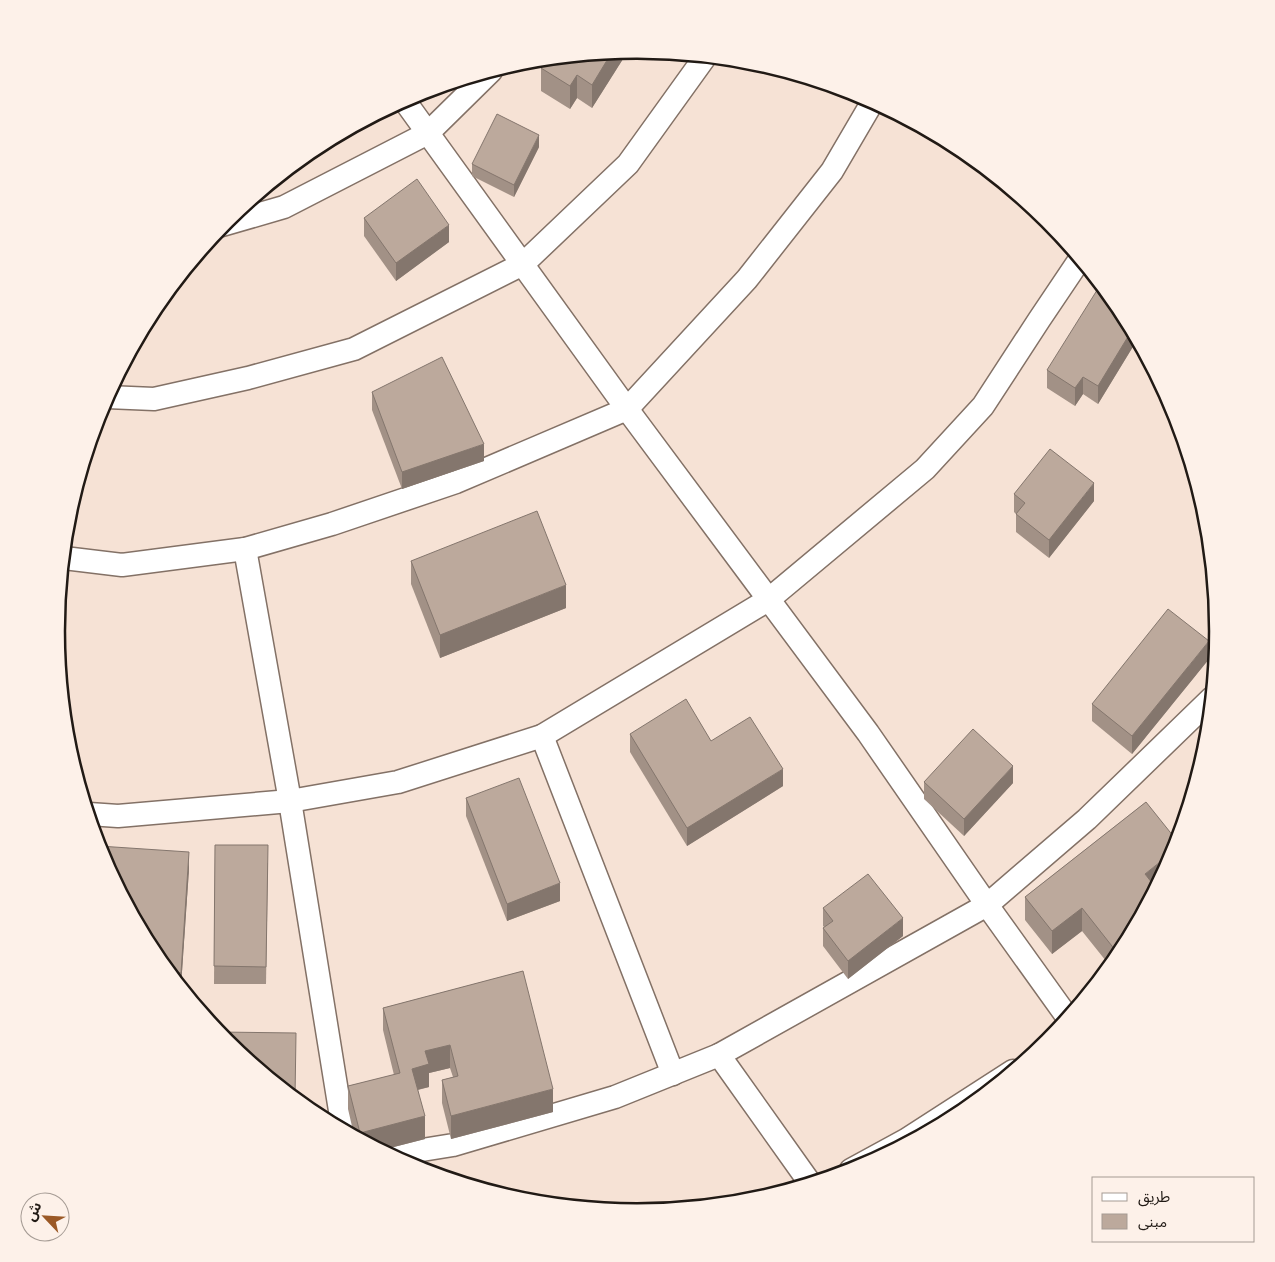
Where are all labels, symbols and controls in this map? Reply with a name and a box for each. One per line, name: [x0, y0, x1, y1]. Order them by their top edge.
legend: [1092, 1177, 1255, 1242]
text: طريق: [1138, 1188, 1170, 1207]
north arrow: [20, 1192, 70, 1242]
text: ش: [22, 1199, 45, 1224]
text: مبنى: [1138, 1213, 1167, 1231]

